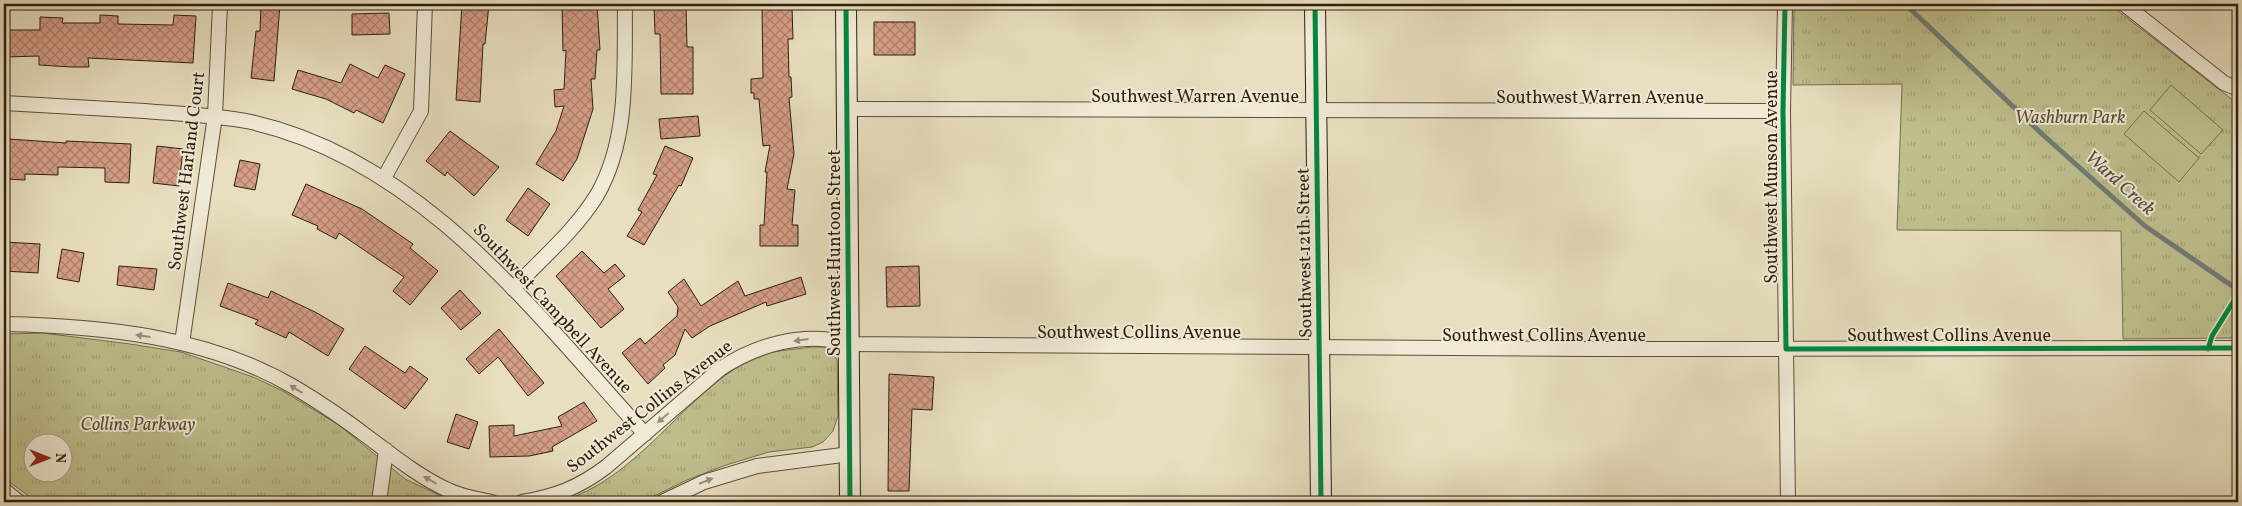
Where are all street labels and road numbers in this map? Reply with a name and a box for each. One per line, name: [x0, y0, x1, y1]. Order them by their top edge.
street label: Southwest Harland Court: [163, 70, 212, 272]
street label: Southwest Munson Avenue: [1760, 70, 1785, 284]
street label: Southwest Warren Avenue: [1091, 85, 1299, 110]
street label: Southwest Warren Avenue: [1496, 86, 1704, 111]
street label: Southwest Huntoon Street: [823, 149, 848, 357]
street label: Southwest 12th Street: [1292, 168, 1319, 338]
street label: Southwest Campbell Avenue: [466, 218, 638, 400]
street label: Southwest Collins Avenue: [1037, 321, 1241, 346]
street label: Southwest Collins Avenue: [1442, 324, 1646, 349]
street label: Southwest Collins Avenue: [1847, 324, 2051, 349]
street label: Southwest Collins Avenue: [562, 334, 738, 480]

